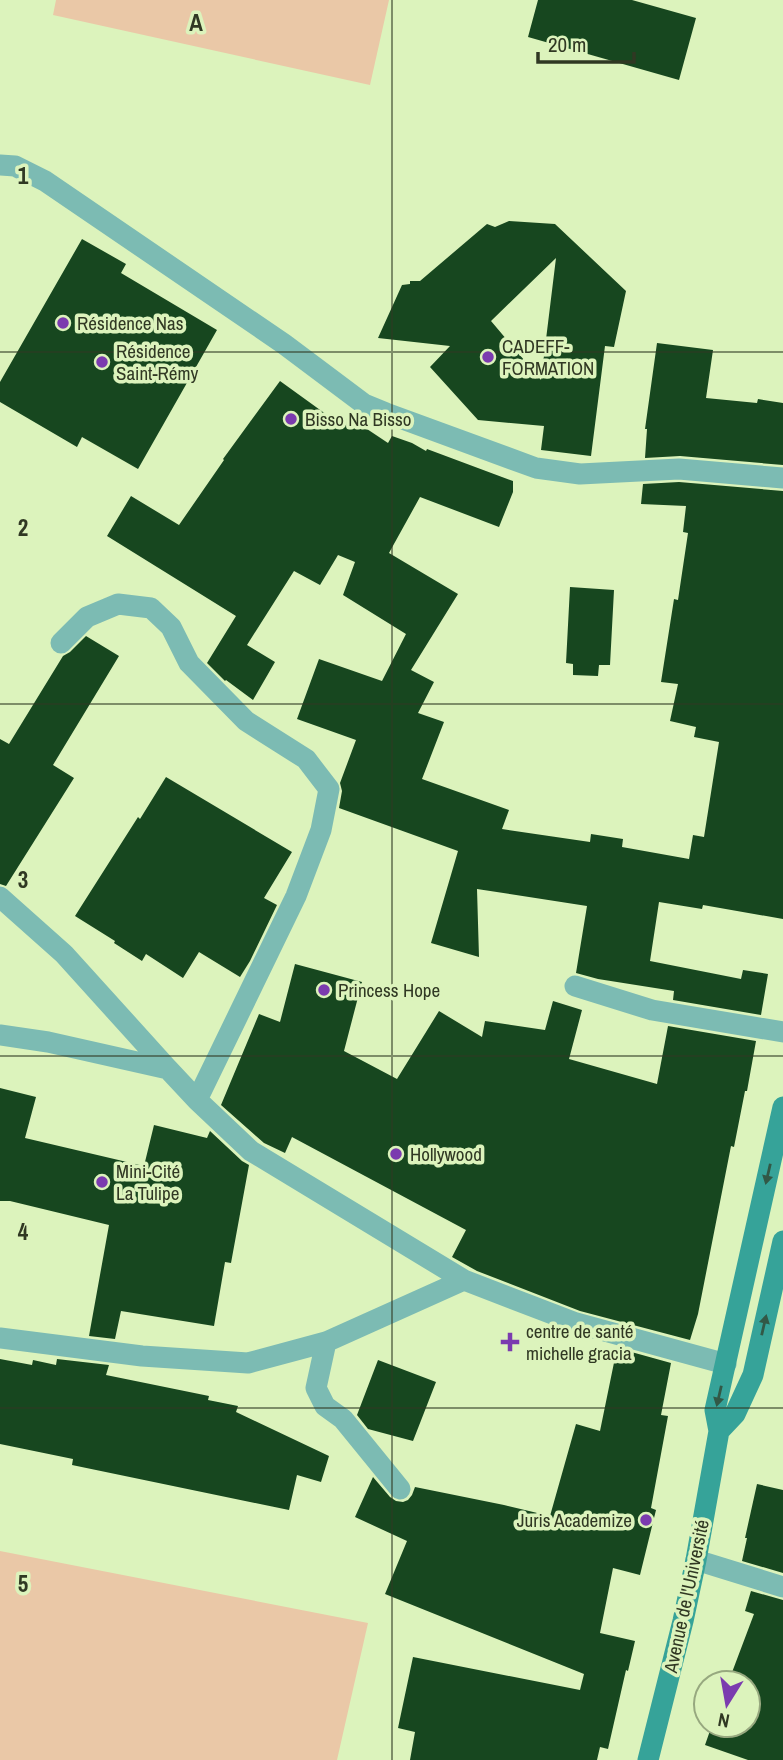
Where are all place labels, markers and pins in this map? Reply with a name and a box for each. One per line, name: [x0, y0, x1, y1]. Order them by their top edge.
place label: Résidence Nas: [77, 310, 184, 336]
marker: Résidence Nas: [55, 315, 71, 331]
place label: CADEFF- FORMATION: [502, 333, 594, 381]
place label: Résidence Saint-Rémy: [116, 338, 198, 386]
marker: CADEFF- FORMATION: [480, 349, 496, 365]
marker: Résidence Saint-Rémy: [94, 354, 110, 370]
place label: Bisso Na Bisso: [305, 406, 412, 432]
marker: Bisso Na Bisso: [283, 411, 299, 427]
place label: Princess Hope: [338, 977, 440, 1003]
marker: Princess Hope: [316, 982, 332, 998]
place label: Hollywood: [410, 1141, 482, 1167]
marker: Hollywood: [388, 1146, 404, 1162]
place label: Mini-Cité La Tulipe: [116, 1158, 180, 1206]
marker: Mini-Cité La Tulipe: [94, 1174, 110, 1190]
place label: centre de santé michelle gracia: [526, 1318, 633, 1366]
marker: centre de santé michelle gracia: [500, 1332, 520, 1352]
place label: Juris Academize: [517, 1507, 632, 1533]
marker: Juris Academize: [638, 1512, 654, 1528]

